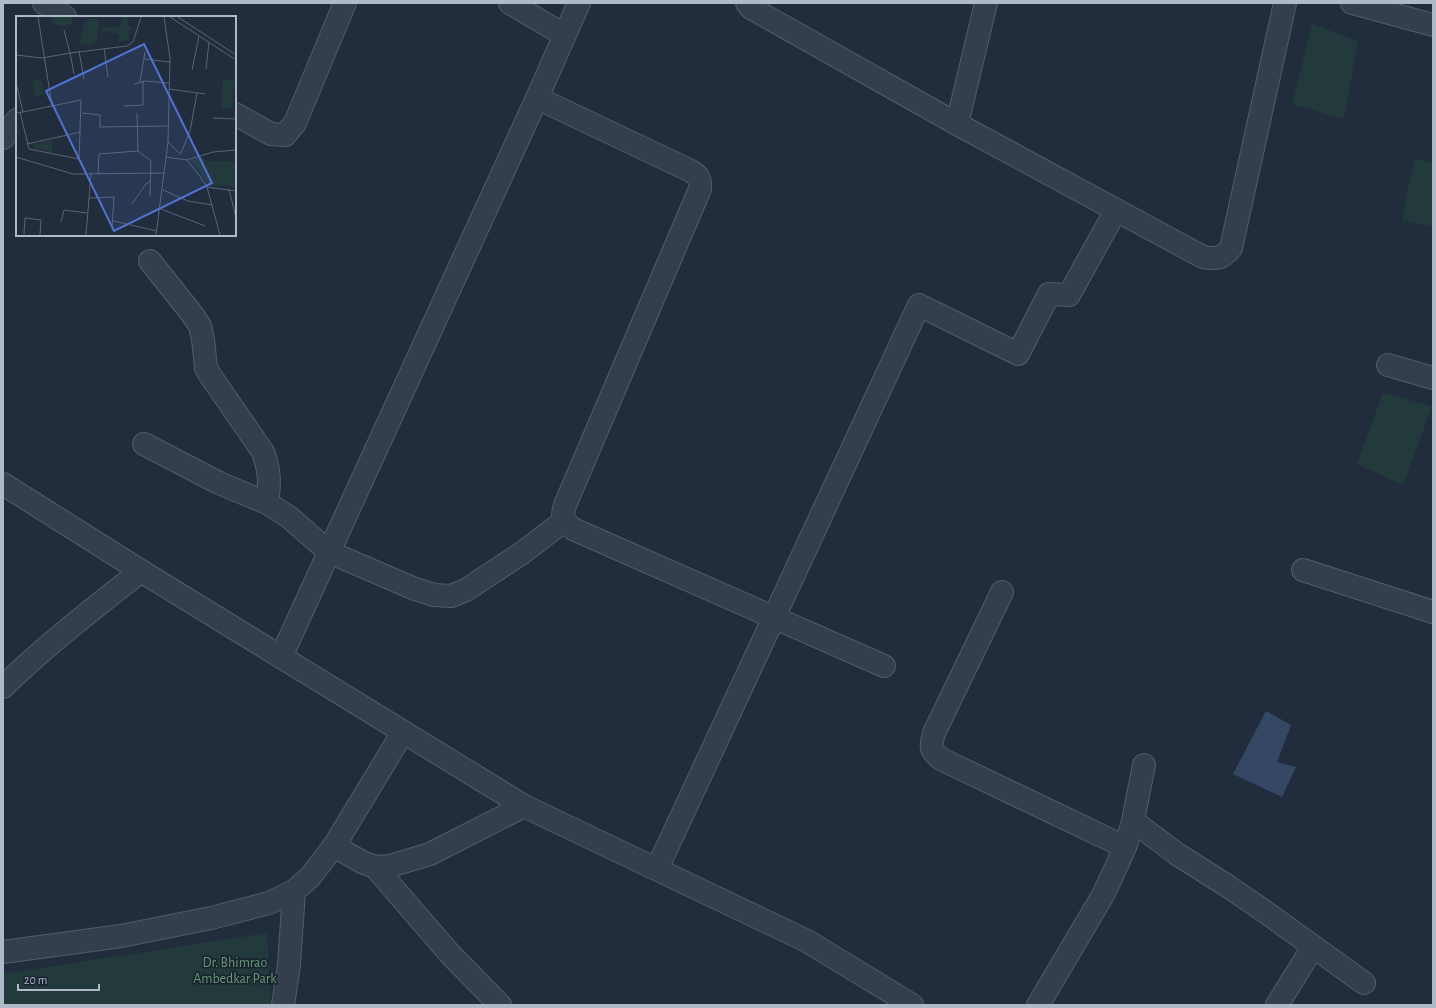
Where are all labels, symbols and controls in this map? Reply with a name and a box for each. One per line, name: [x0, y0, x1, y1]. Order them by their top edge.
inset map: [16, 16, 236, 236]
park label: Dr. Bhimrao Ambedkar Park: [193, 956, 277, 986]
scale bar: [18, 966, 99, 992]
text: 20 m: [24, 974, 47, 986]

